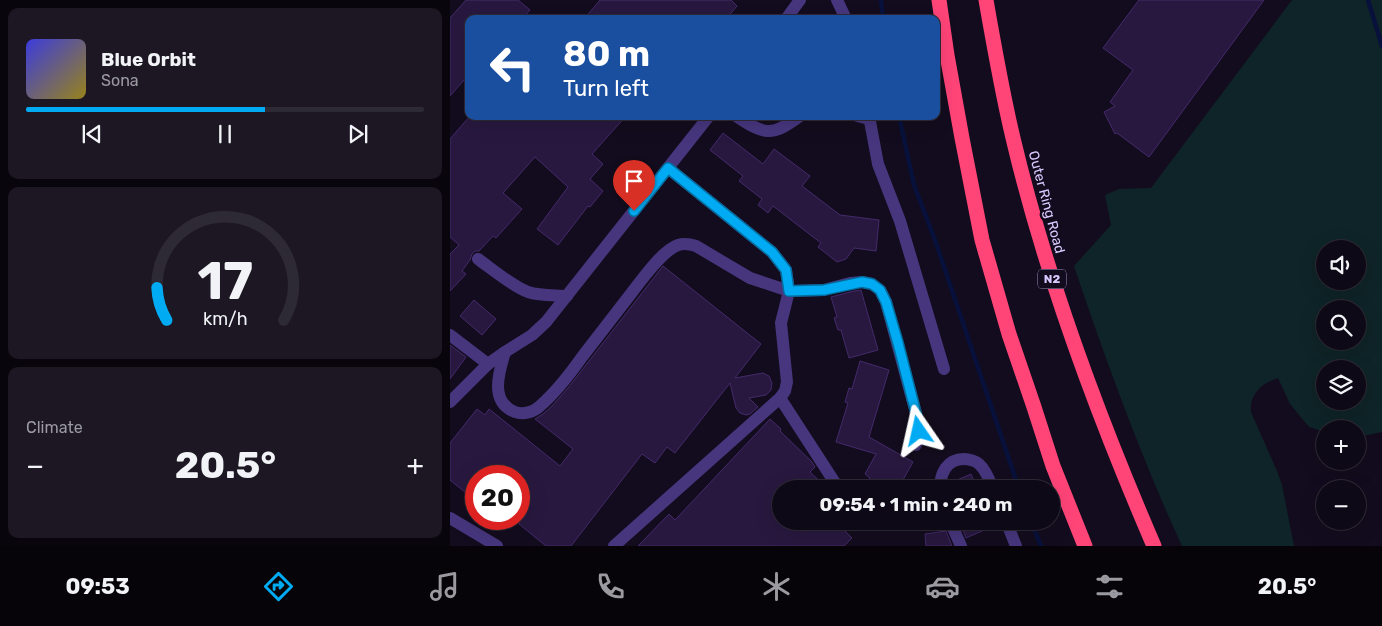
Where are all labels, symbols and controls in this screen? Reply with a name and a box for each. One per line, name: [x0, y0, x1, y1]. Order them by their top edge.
text: 80 m: [563, 33, 650, 75]
icon: left: [480, 35, 545, 100]
text: Blue Orbit: [101, 48, 196, 71]
text: Sona: [101, 71, 139, 90]
text: Turn left: [563, 75, 649, 102]
icon: previous: [78, 120, 106, 148]
icon: pause: [211, 120, 239, 148]
icon: next: [344, 120, 372, 148]
street label: Outer Ring Road: [1025, 149, 1068, 255]
pin: [613, 160, 655, 211]
icon: arrive: [620, 167, 648, 195]
map controls: [1316, 240, 1366, 530]
button: sound: [1316, 240, 1366, 290]
text: 17: [197, 250, 253, 312]
road number: N2: [1038, 270, 1066, 288]
button: search: [1316, 300, 1366, 350]
text: km/h: [203, 308, 247, 329]
button: layers: [1316, 360, 1366, 410]
position arrow: [892, 404, 944, 456]
text: Climate: [26, 418, 83, 437]
button: +: [1316, 420, 1366, 470]
text: 20.5°: [175, 442, 276, 488]
text: −: [26, 449, 44, 482]
text: +: [407, 449, 424, 482]
speed limit sign: 20: [465, 465, 530, 530]
button: −: [1316, 480, 1366, 530]
text: 09:54 · 1 min · 240 m: [820, 493, 1012, 516]
icon: directions: [261, 569, 296, 604]
icon: music: [427, 569, 462, 604]
icon: phone: [593, 569, 628, 604]
icon: climate: [759, 569, 794, 604]
icon: car: [925, 569, 960, 604]
icon: filters: [1092, 569, 1127, 604]
text: 09:53: [66, 573, 130, 600]
text: 20.5°: [1258, 573, 1316, 600]

